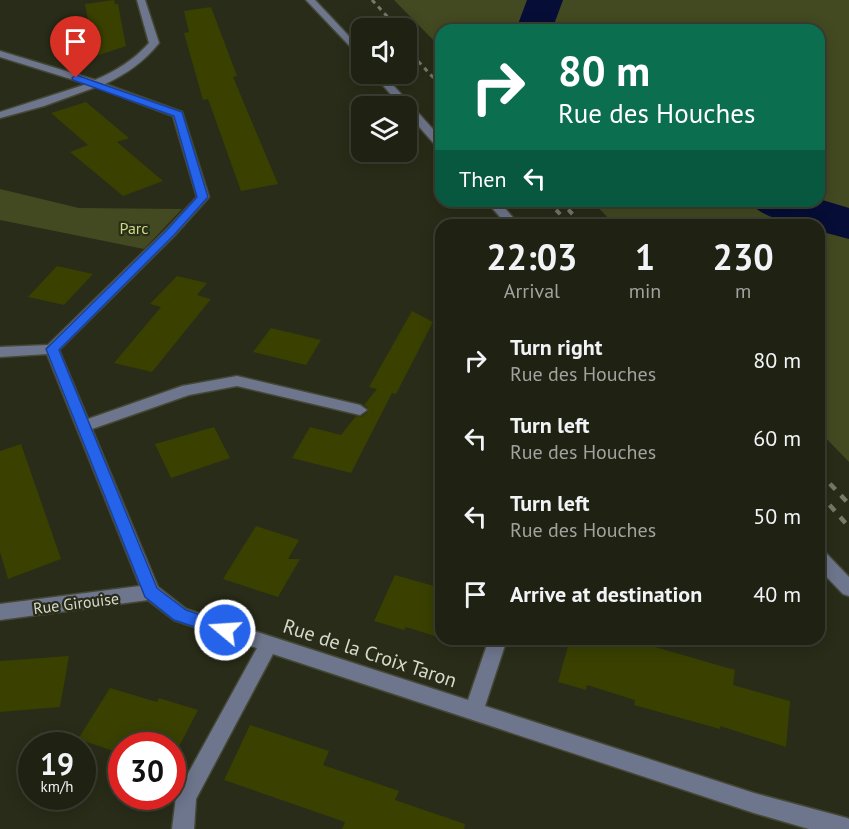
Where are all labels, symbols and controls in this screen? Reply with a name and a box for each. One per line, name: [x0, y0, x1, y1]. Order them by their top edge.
pin: [50, 16, 101, 78]
map controls: [351, 18, 417, 162]
button: sound: [351, 18, 417, 84]
icon: arrive: [59, 25, 92, 58]
text: 80 m: [558, 43, 650, 98]
icon: right: [459, 48, 537, 126]
button: layers: [351, 96, 417, 162]
text: Rue des Houches: [558, 96, 755, 130]
icon: left: [518, 162, 551, 195]
text: Then: [459, 165, 506, 193]
park label: Parc: [120, 218, 148, 238]
text: 22:03: [486, 233, 578, 280]
text: 1: [635, 233, 655, 280]
text: 230: [713, 233, 774, 280]
text: Arrival: [504, 278, 560, 304]
text: min: [629, 278, 661, 304]
text: m: [735, 278, 751, 304]
text: Turn right: [510, 333, 602, 361]
icon: right: [459, 344, 492, 377]
text: 80 m: [753, 346, 801, 374]
text: Rue des Houches: [510, 361, 656, 387]
text: Turn left: [510, 411, 590, 439]
icon: left: [459, 422, 492, 455]
text: 60 m: [753, 424, 801, 452]
text: Rue des Houches: [510, 439, 656, 465]
text: Turn left: [510, 489, 590, 517]
icon: left: [459, 500, 492, 533]
text: 50 m: [753, 502, 801, 530]
text: Rue des Houches: [510, 517, 656, 543]
icon: arrive: [459, 578, 492, 611]
text: Arrive at destination: [510, 580, 702, 608]
text: 40 m: [753, 580, 801, 608]
street label: Rue Girouise: [32, 588, 120, 618]
position arrow: [193, 598, 257, 662]
street label: Rue de la Croix Taron: [280, 613, 460, 693]
speed limit sign: 30: [108, 732, 186, 810]
text: 19: [40, 744, 74, 783]
text: km/h: [41, 777, 73, 796]

